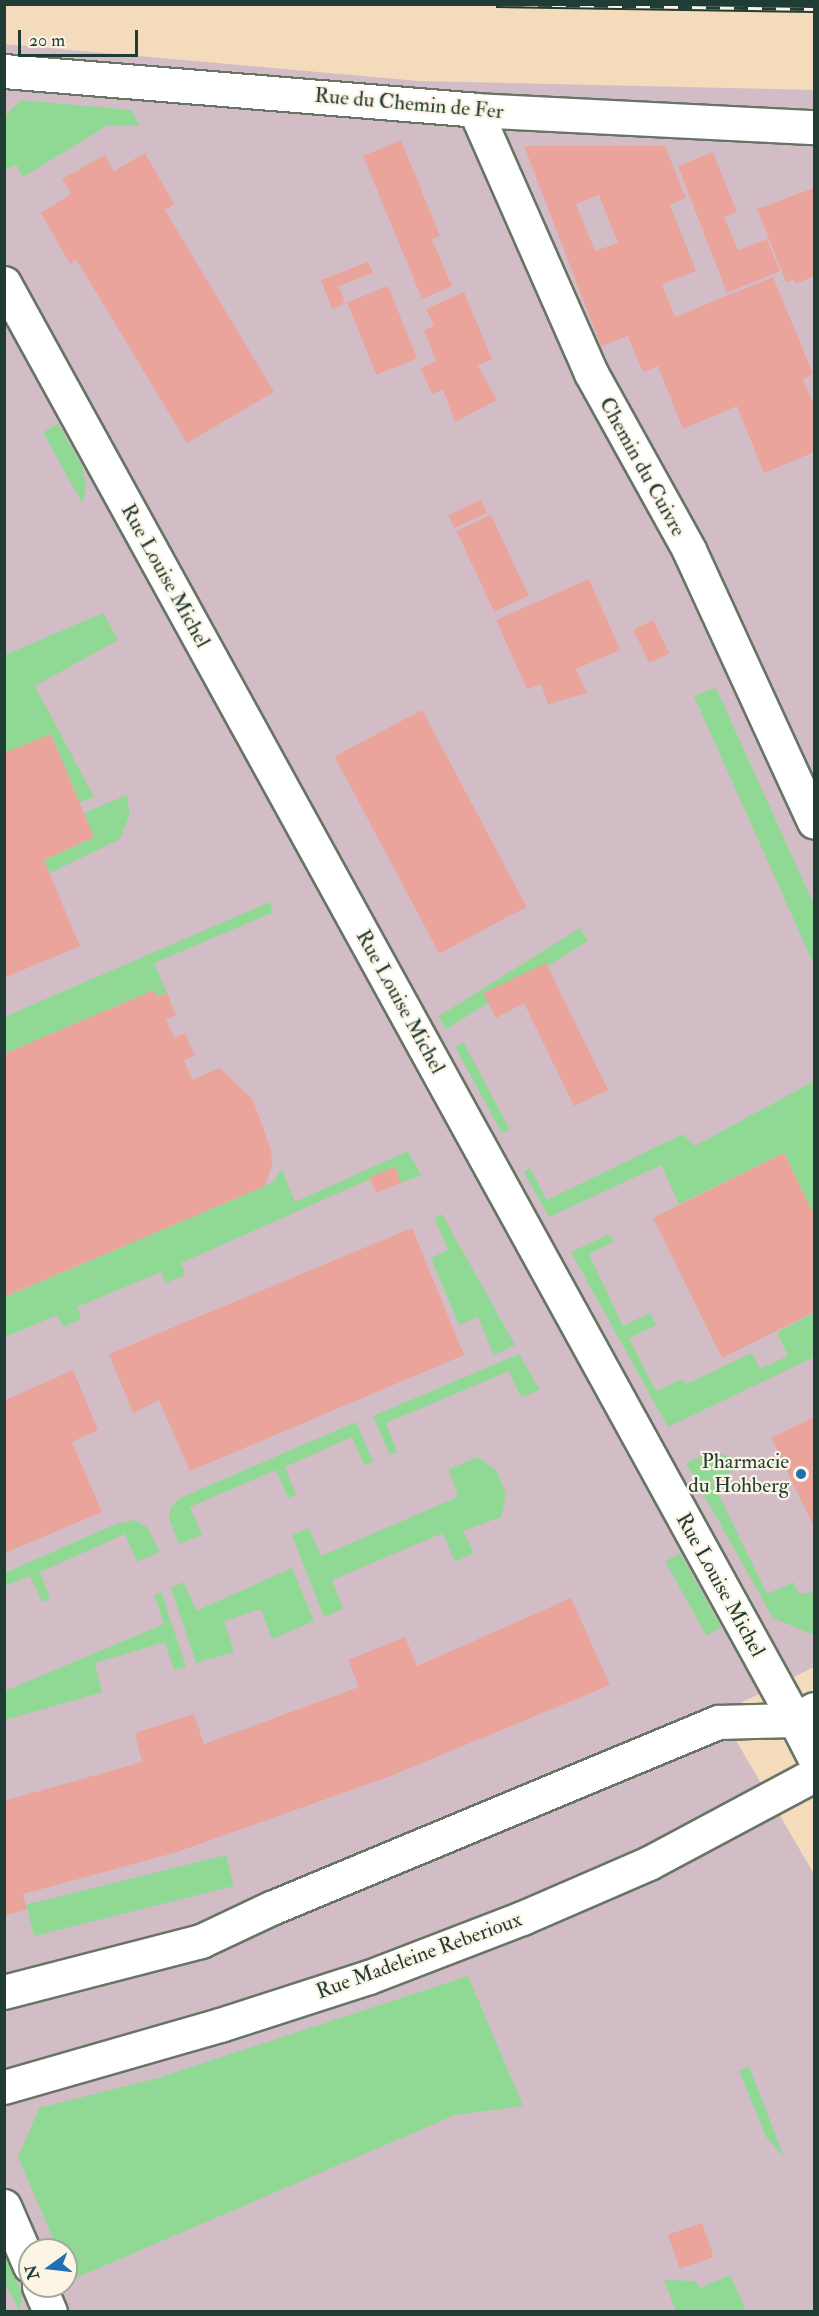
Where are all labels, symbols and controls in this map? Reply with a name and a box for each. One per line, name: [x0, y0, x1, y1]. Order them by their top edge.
scale bar: [21, 18, 141, 56]
text: 20 m: [29, 29, 65, 52]
street label: Rue du Chemin de Fer: [313, 83, 505, 125]
street label: Chemin du Cuivre: [593, 393, 691, 541]
street label: Rue Louise Michel: [115, 500, 215, 652]
street label: Rue Louise Michel: [350, 926, 450, 1078]
place label: Pharmacie du Hohberg: [688, 1449, 789, 1499]
marker: Pharmacie du Hohberg: [794, 1467, 808, 1481]
street label: Rue Louise Michel: [670, 1509, 770, 1661]
street label: Rue Madeleine Reberioux: [313, 1907, 525, 2005]
north arrow: [18, 2238, 78, 2298]
text: N: [21, 2263, 44, 2282]

